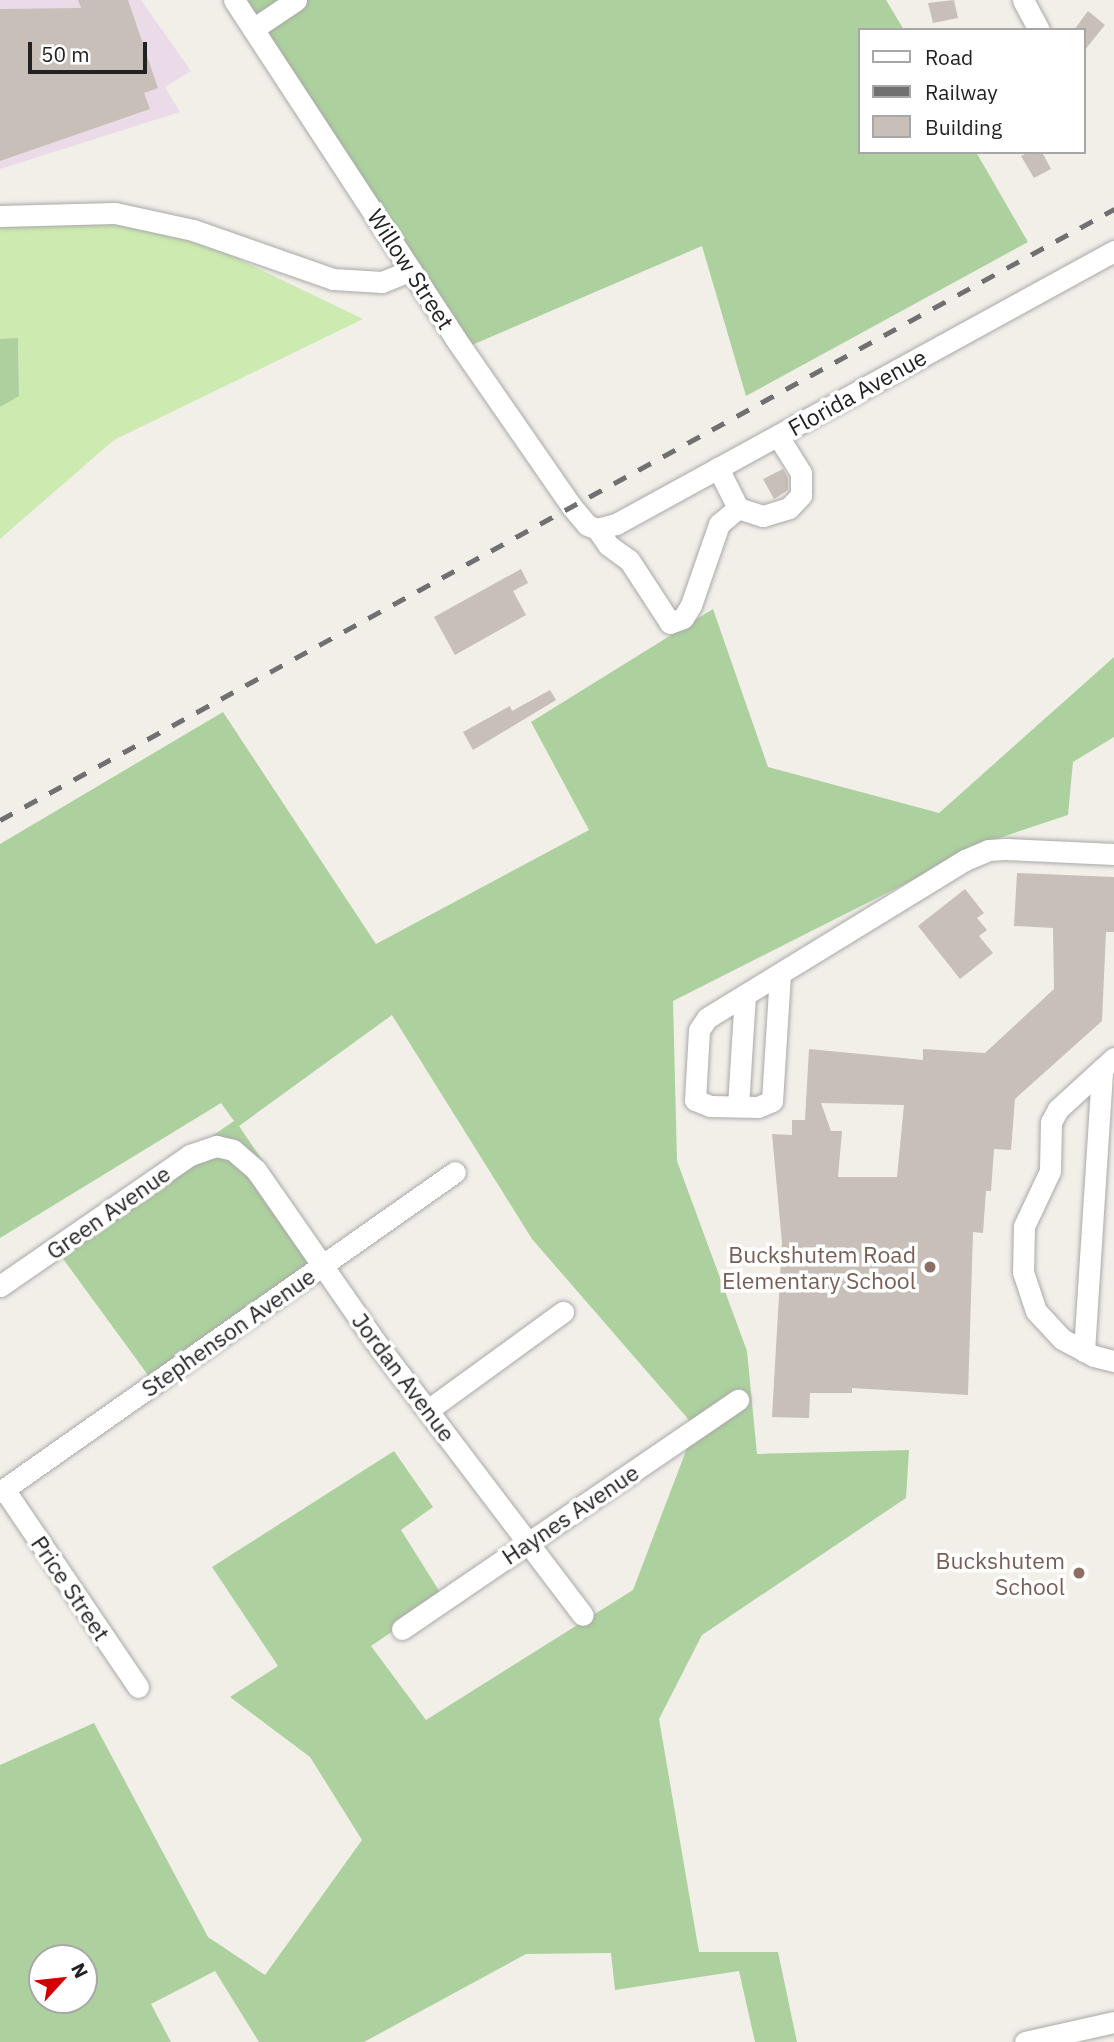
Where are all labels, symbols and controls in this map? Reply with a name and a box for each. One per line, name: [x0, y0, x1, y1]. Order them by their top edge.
scale bar: [32, 28, 150, 72]
legend: [858, 28, 1086, 154]
text: 50 m: [41, 40, 90, 68]
text: Road: [925, 43, 973, 71]
text: Railway: [925, 78, 998, 106]
text: Building: [925, 113, 1002, 141]
street label: Willow Street: [362, 204, 460, 334]
street label: Florida Avenue: [783, 343, 931, 441]
street label: Green Avenue: [41, 1159, 175, 1265]
place label: Buckshutem Road Elementary School: [722, 1240, 916, 1294]
marker: Buckshutem Road Elementary School: [922, 1259, 938, 1275]
street label: Stephenson Avenue: [136, 1262, 320, 1402]
street label: Jordan Avenue: [347, 1307, 461, 1447]
street label: Haynes Avenue: [496, 1458, 644, 1570]
street label: Price Street: [26, 1530, 116, 1646]
place label: Buckshutem School: [935, 1546, 1065, 1600]
marker: Buckshutem School: [1071, 1565, 1087, 1581]
north arrow: [28, 1944, 98, 2014]
text: N: [66, 1959, 94, 1982]

